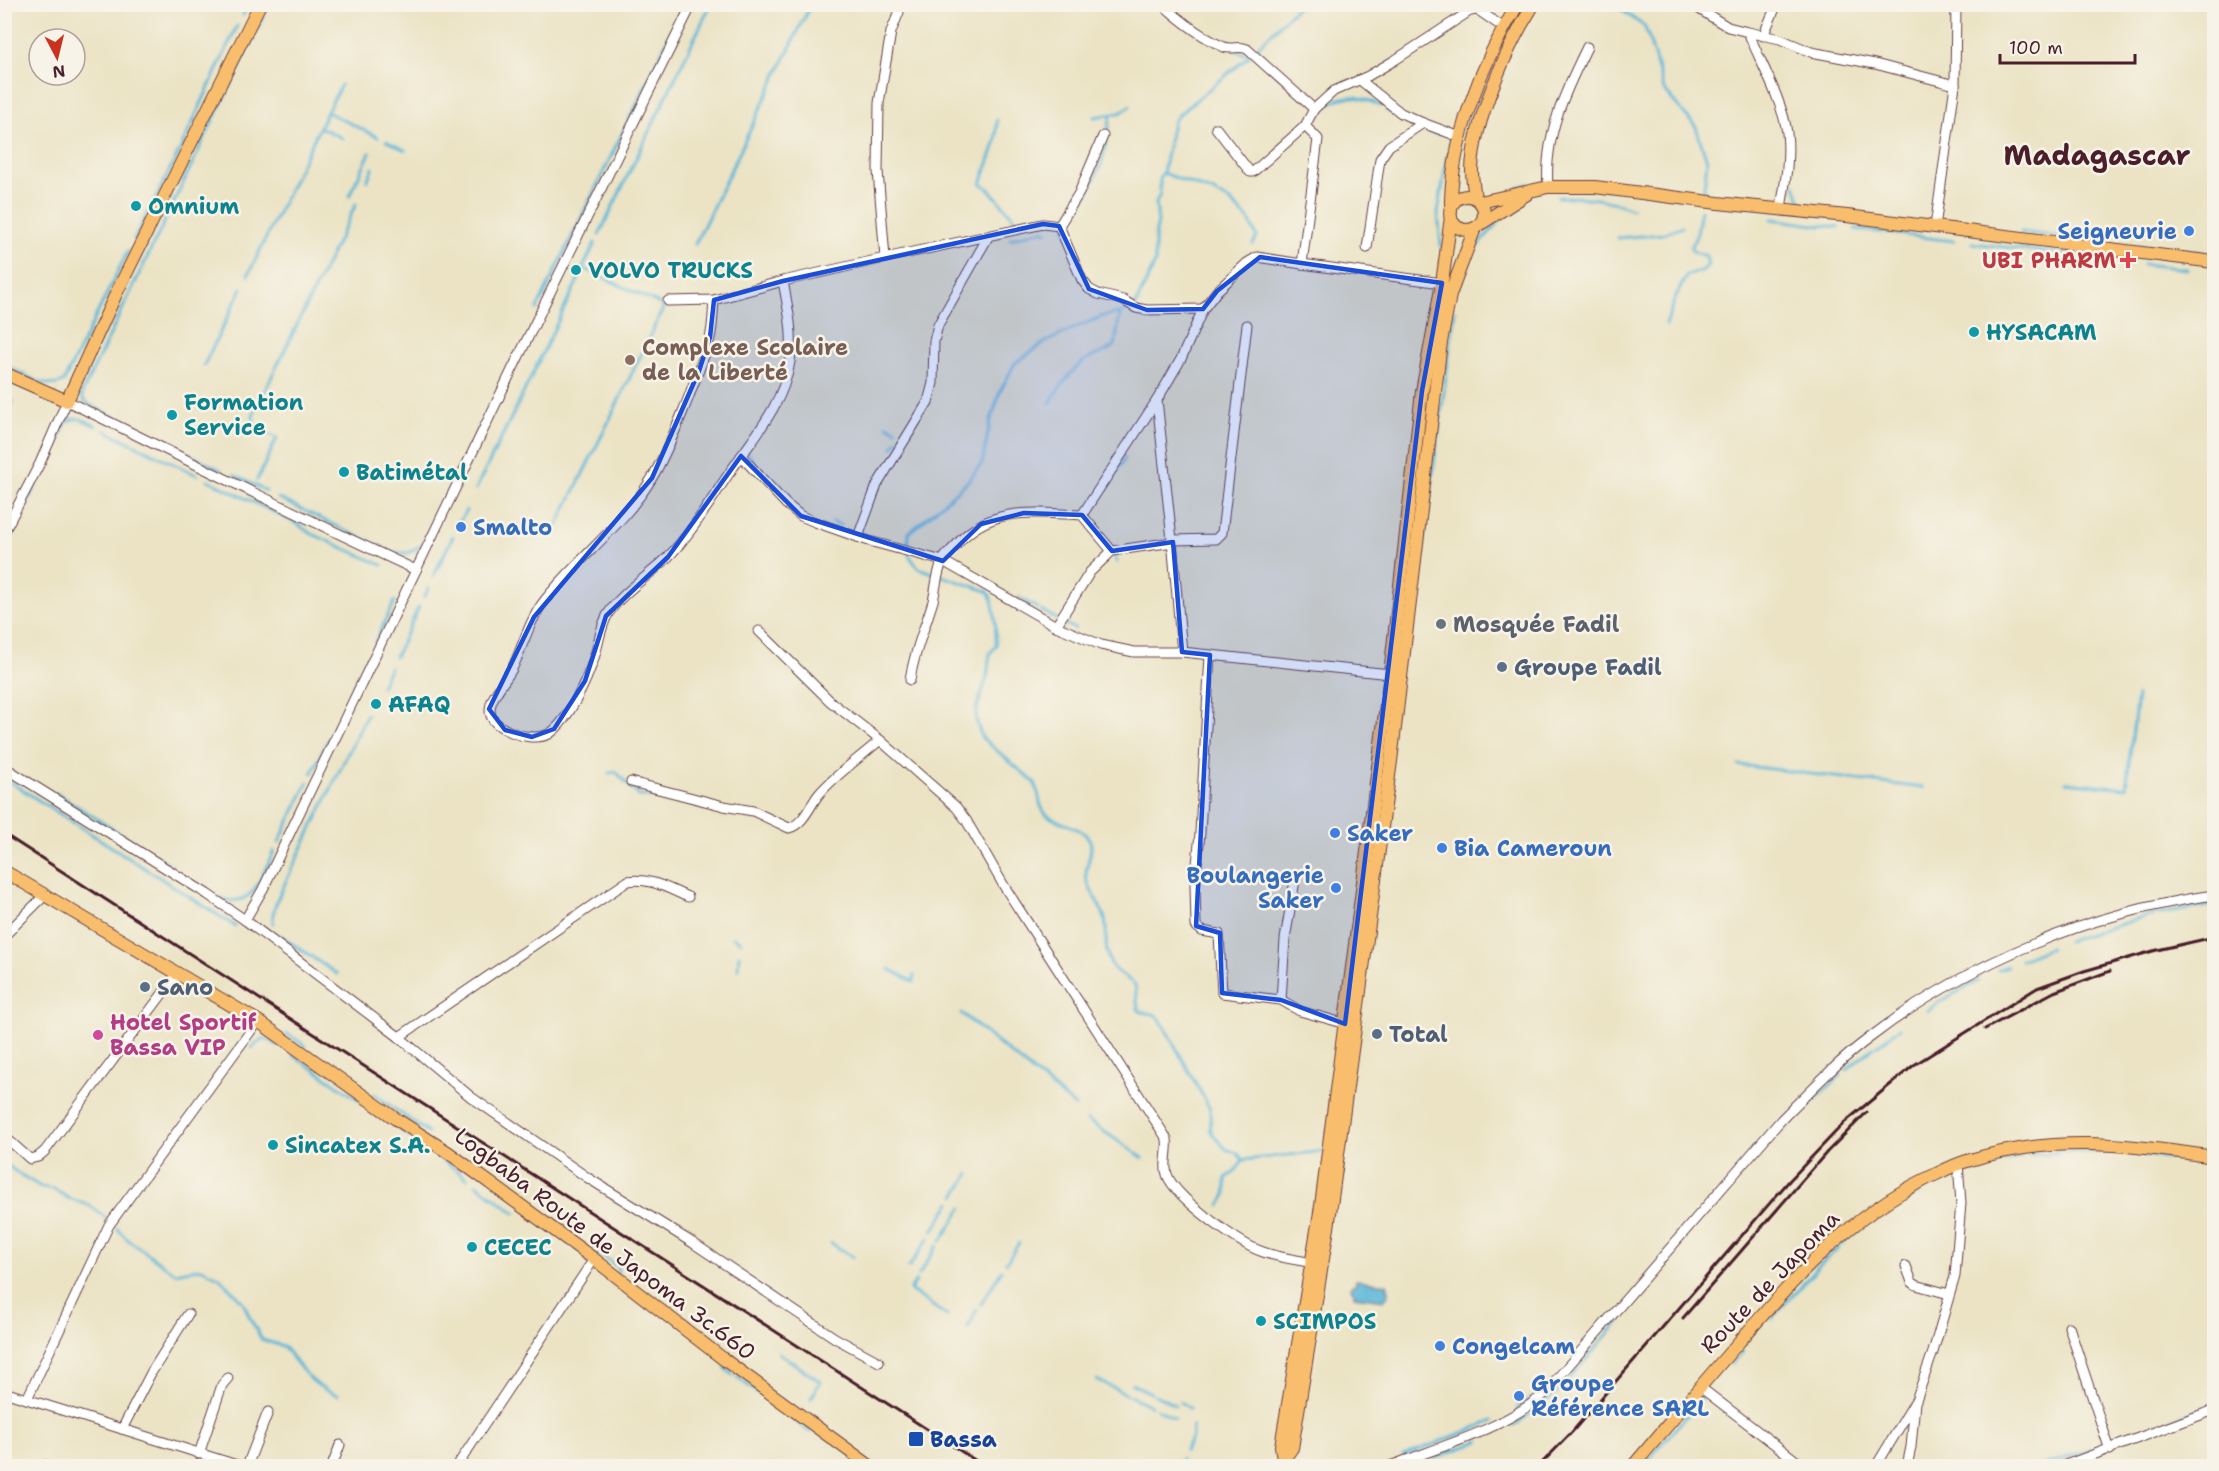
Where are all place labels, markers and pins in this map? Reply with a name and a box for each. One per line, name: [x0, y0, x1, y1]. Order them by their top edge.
place label: Omnium: [148, 192, 239, 221]
marker: Omnium: [129, 199, 143, 213]
place label: Seigneurie: [2058, 217, 2177, 246]
marker: Seigneurie: [2182, 224, 2196, 238]
place label: UBI PHARM: [1982, 246, 2116, 275]
marker: UBI PHARM: [2121, 253, 2135, 267]
place label: VOLVO TRUCKS: [588, 256, 753, 285]
marker: VOLVO TRUCKS: [569, 263, 583, 277]
place label: HYSACAM: [1986, 318, 2097, 347]
marker: HYSACAM: [1967, 325, 1981, 339]
place label: Complexe Scolaire de la Liberté: [642, 333, 848, 387]
marker: Complexe Scolaire de la Liberté: [623, 353, 637, 367]
place label: Formation Service: [184, 388, 304, 442]
marker: Formation Service: [165, 408, 179, 422]
place label: Batimétal: [356, 458, 468, 487]
marker: Batimétal: [337, 465, 351, 479]
place label: Smalto: [473, 513, 552, 542]
marker: Smalto: [454, 520, 468, 534]
place label: Mosquée Fadil: [1453, 610, 1620, 639]
marker: Mosquée Fadil: [1434, 617, 1448, 631]
place label: Groupe Fadil: [1514, 653, 1662, 682]
marker: Groupe Fadil: [1495, 660, 1509, 674]
place label: AFAQ: [388, 690, 451, 719]
marker: AFAQ: [369, 697, 383, 711]
place label: Saker: [1347, 819, 1413, 848]
marker: Saker: [1328, 826, 1342, 840]
place label: Bia Cameroun: [1454, 834, 1612, 863]
marker: Bia Cameroun: [1435, 841, 1449, 855]
place label: Boulangerie Saker: [1187, 861, 1324, 915]
marker: Boulangerie Saker: [1329, 881, 1343, 895]
place label: Sano: [157, 973, 213, 1002]
marker: Sano: [138, 980, 152, 994]
place label: Hotel Sportif Bassa VIP: [110, 1008, 257, 1062]
place label: Total: [1389, 1020, 1448, 1049]
marker: Total: [1370, 1027, 1384, 1041]
marker: Hotel Sportif Bassa VIP: [91, 1028, 105, 1042]
place label: Sincatex S.A.: [285, 1131, 431, 1160]
marker: Sincatex S.A.: [266, 1138, 280, 1152]
place label: CECEC: [484, 1233, 552, 1262]
marker: CECEC: [465, 1240, 479, 1254]
place label: SCIMPOS: [1273, 1307, 1376, 1336]
marker: SCIMPOS: [1254, 1314, 1268, 1328]
place label: Congelcam: [1452, 1332, 1575, 1361]
marker: Congelcam: [1433, 1339, 1447, 1353]
place label: Groupe Référence SARL: [1531, 1369, 1709, 1423]
marker: Groupe Référence SARL: [1512, 1389, 1526, 1403]
place label: Bassa: [930, 1425, 997, 1454]
marker: Bassa: [907, 1430, 925, 1448]

